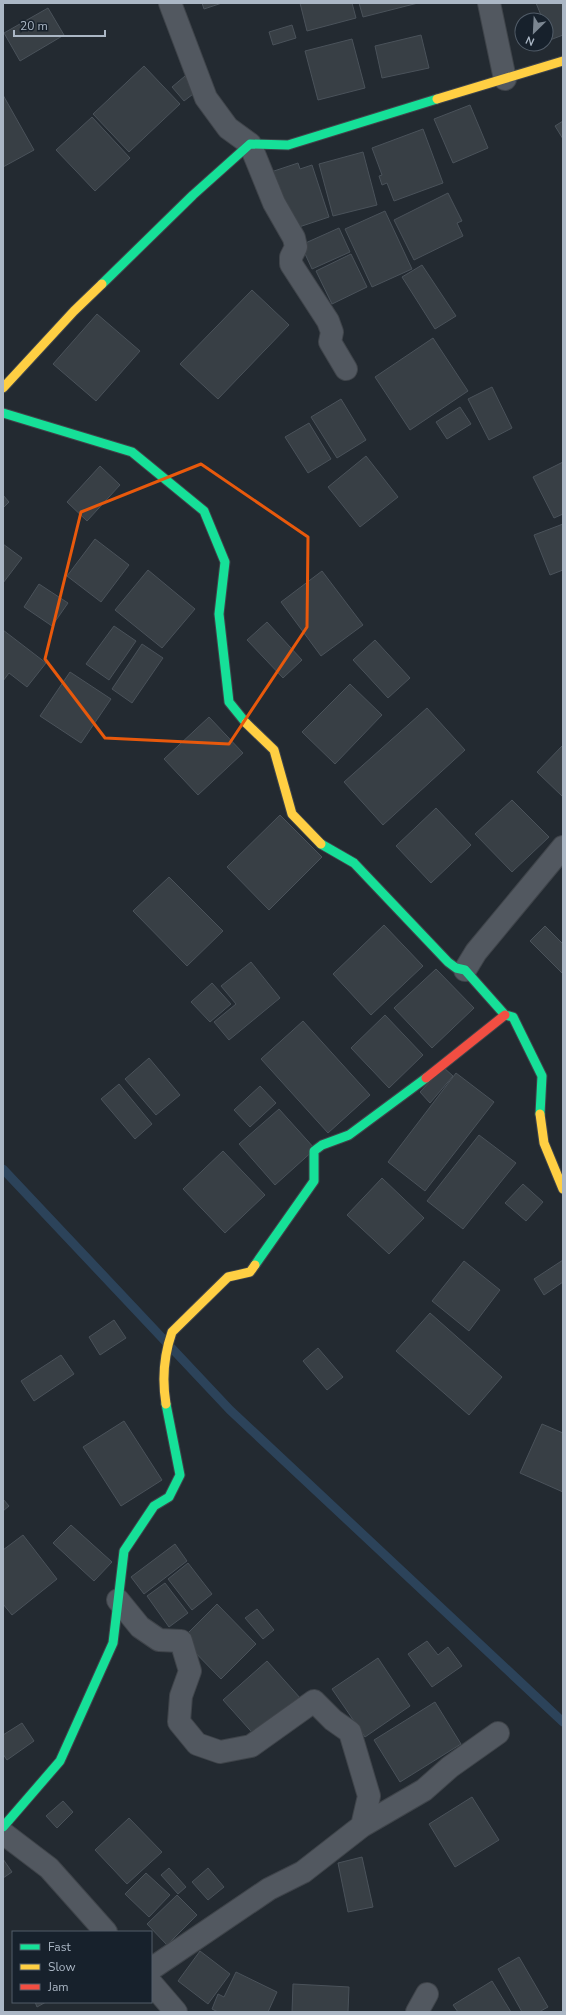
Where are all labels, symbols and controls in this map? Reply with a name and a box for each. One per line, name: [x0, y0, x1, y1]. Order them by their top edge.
scale bar: [14, 12, 105, 38]
north arrow: [514, 12, 554, 52]
text: 20 m: [20, 18, 48, 34]
text: N: [523, 32, 537, 49]
legend: [12, 1931, 152, 2003]
text: Fast: [48, 1939, 71, 1955]
text: Slow: [48, 1959, 76, 1975]
text: Jam: [47, 1979, 69, 1995]

